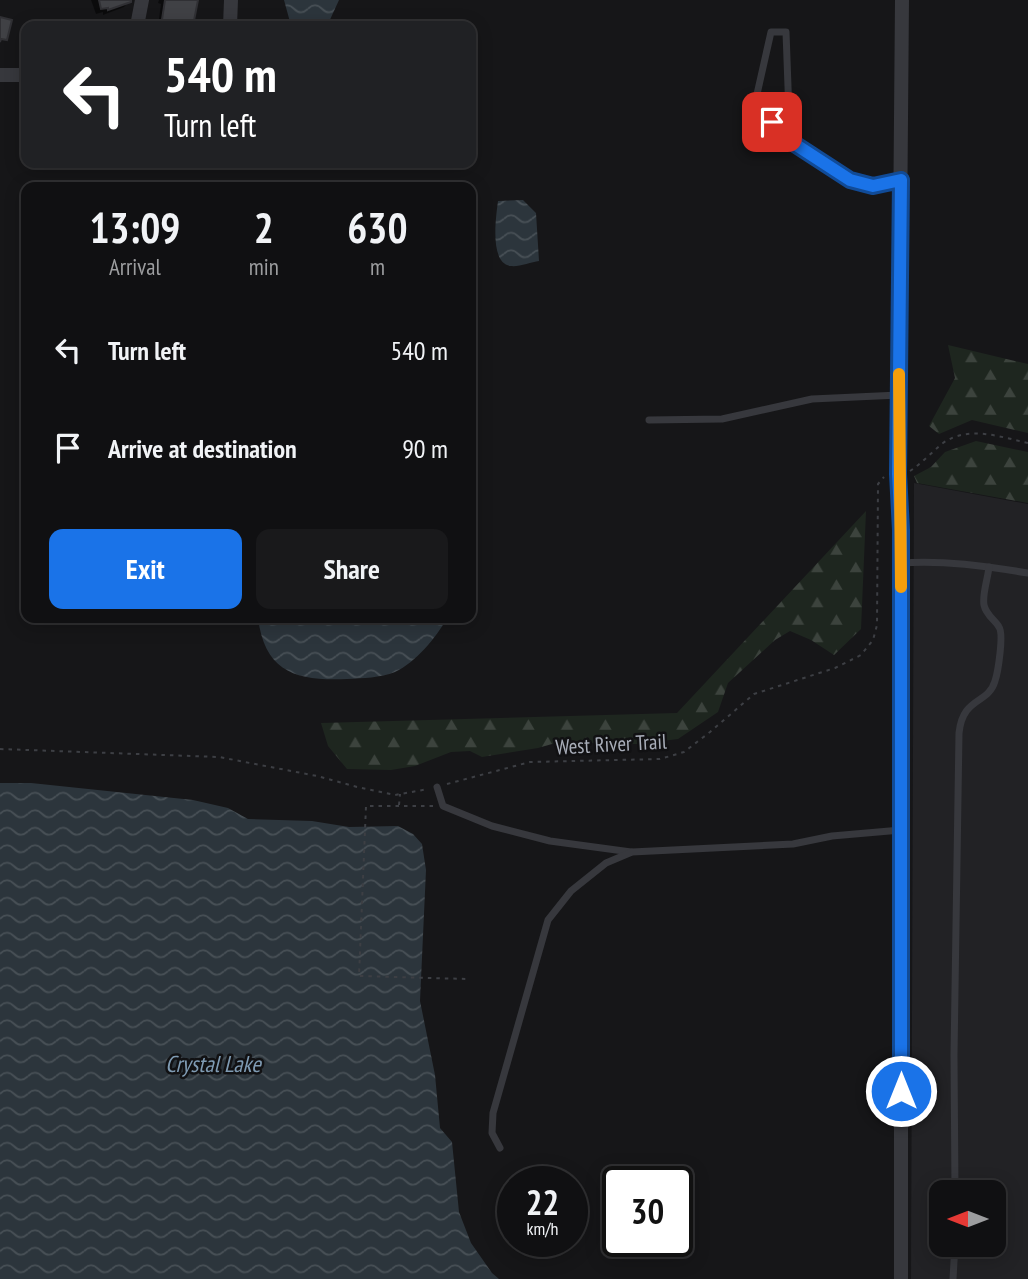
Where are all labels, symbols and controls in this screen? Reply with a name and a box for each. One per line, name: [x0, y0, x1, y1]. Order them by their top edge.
text: 540 m: [164, 42, 277, 106]
icon: left: [49, 49, 140, 140]
pin: [742, 92, 802, 152]
icon: arrive: [753, 103, 791, 141]
text: Turn left: [164, 104, 256, 146]
text: 13:09: [89, 200, 180, 255]
text: 2: [254, 200, 274, 255]
text: 630: [347, 200, 408, 255]
text: Arrival: [109, 252, 161, 281]
text: min: [249, 252, 279, 281]
text: m: [370, 252, 385, 281]
icon: left: [49, 331, 87, 369]
text: Turn left: [108, 334, 186, 367]
text: 540 m: [390, 334, 448, 367]
icon: arrive: [49, 429, 87, 467]
text: Arrive at destination: [108, 432, 297, 465]
text: 90 m: [402, 432, 448, 465]
button: Exit: [49, 529, 242, 609]
button: Share: [256, 529, 448, 609]
street label: West River Trail: [555, 728, 668, 760]
water label: Crystal Lake: [165, 1049, 262, 1078]
position arrow: [864, 1054, 938, 1128]
speed limit sign: 30: [602, 1166, 693, 1257]
text: 22: [526, 1179, 559, 1225]
north arrow: [929, 1180, 1006, 1256]
map controls: [929, 1180, 1006, 1257]
text: km/h: [527, 1217, 558, 1240]

